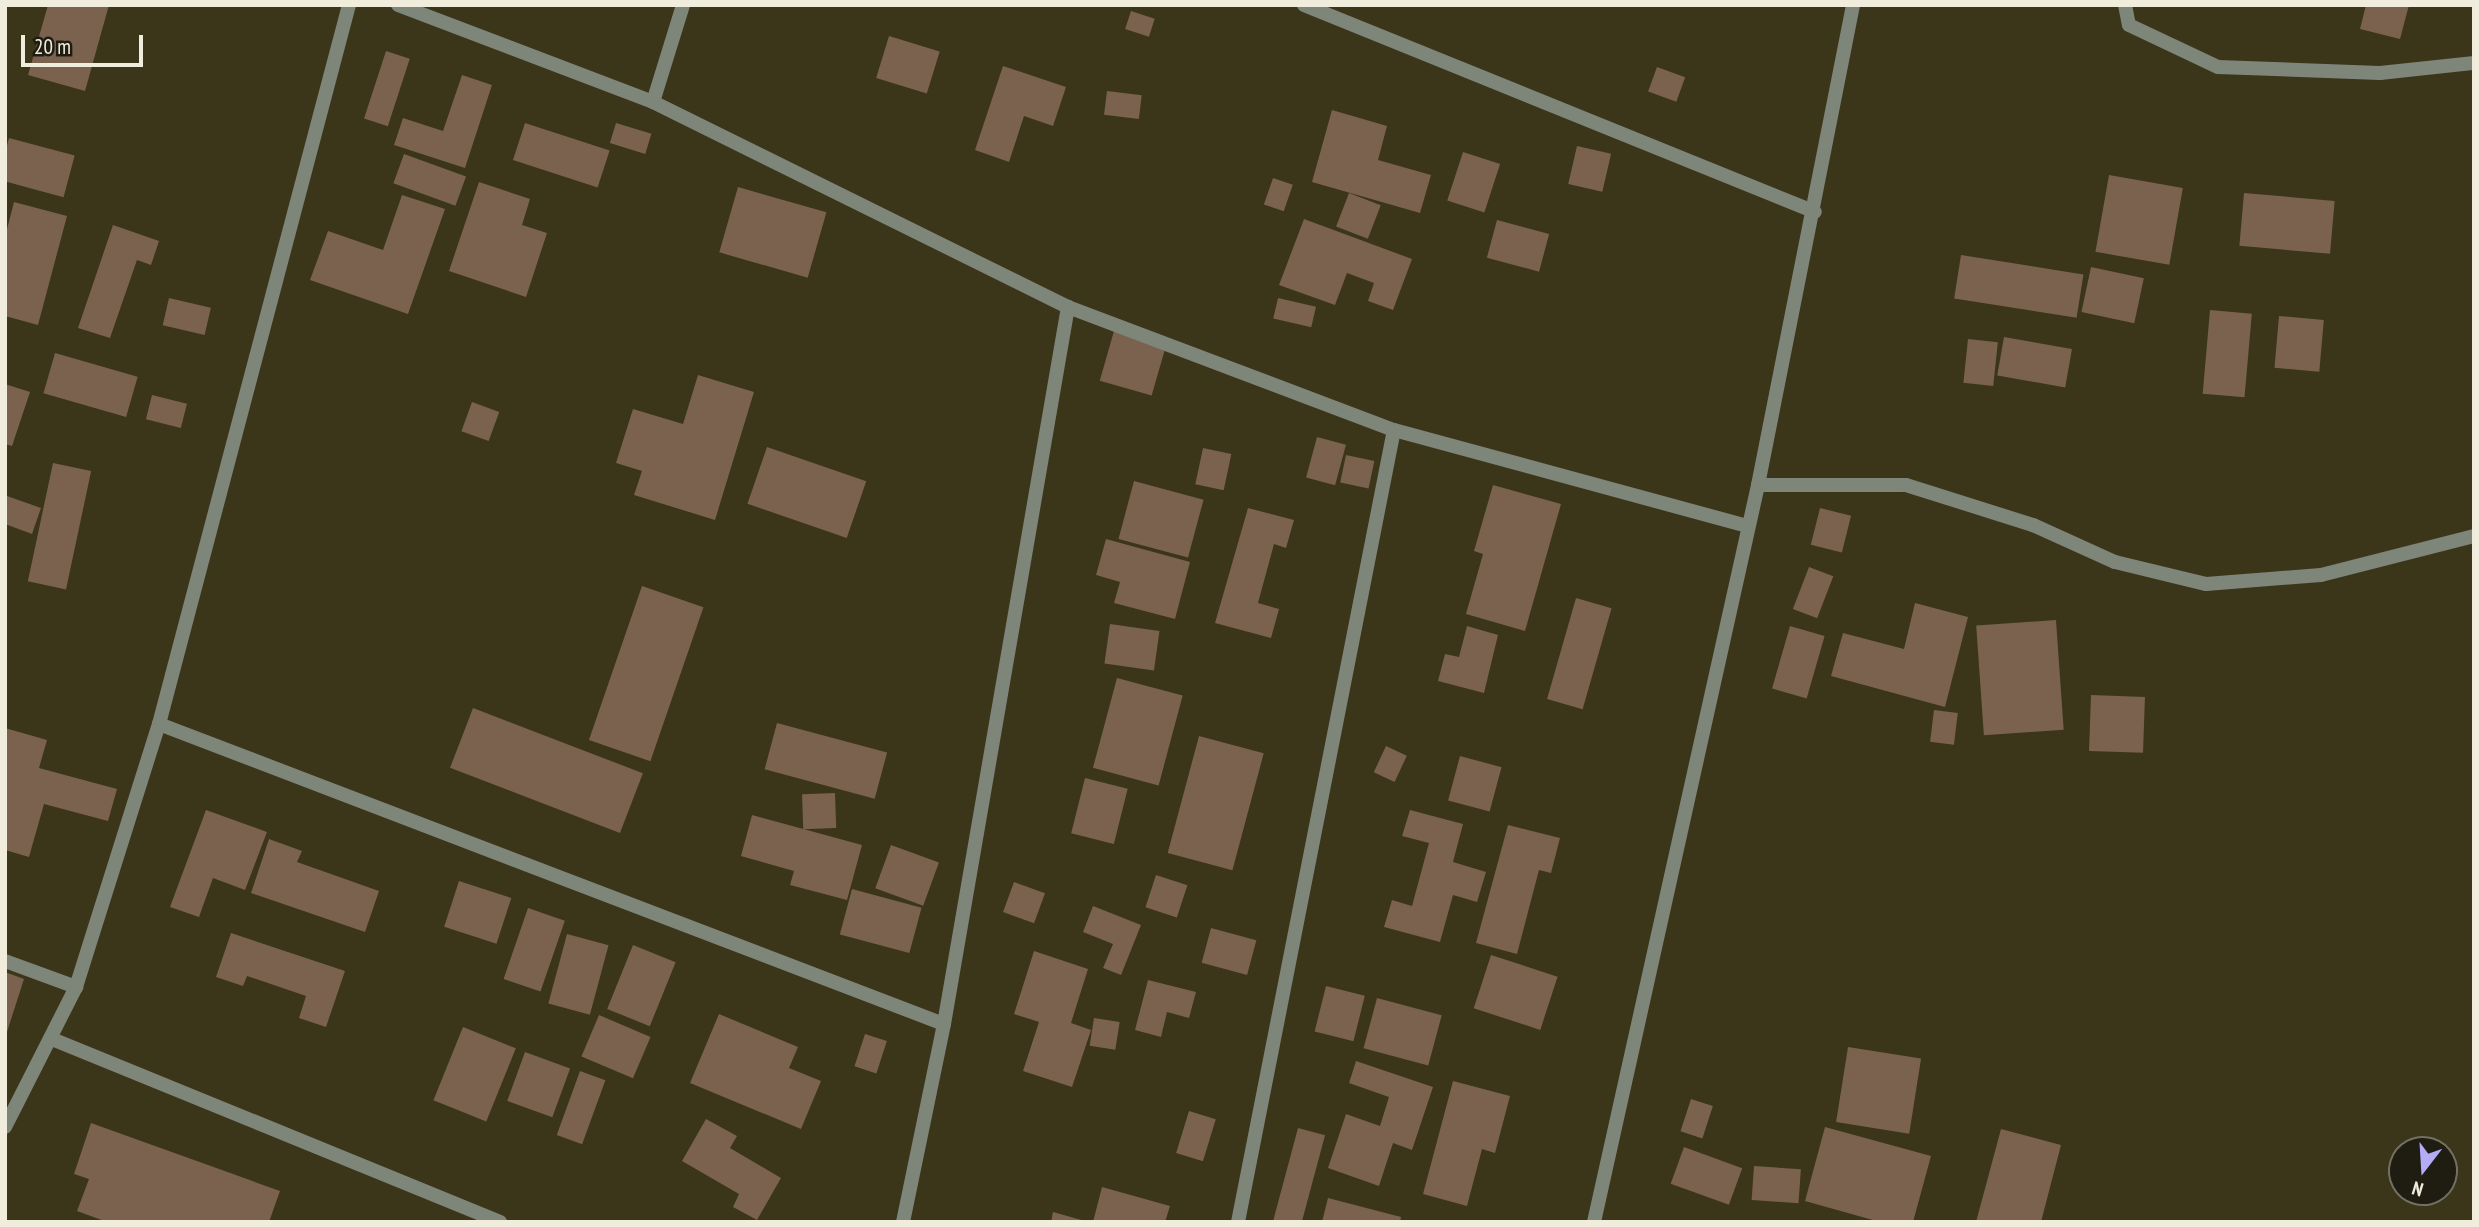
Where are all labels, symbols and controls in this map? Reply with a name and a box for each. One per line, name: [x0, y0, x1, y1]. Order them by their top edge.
scale bar: [24, 21, 147, 65]
text: 20 m: [34, 33, 71, 60]
north arrow: [2388, 1136, 2458, 1206]
text: N: [2409, 1176, 2426, 1202]

